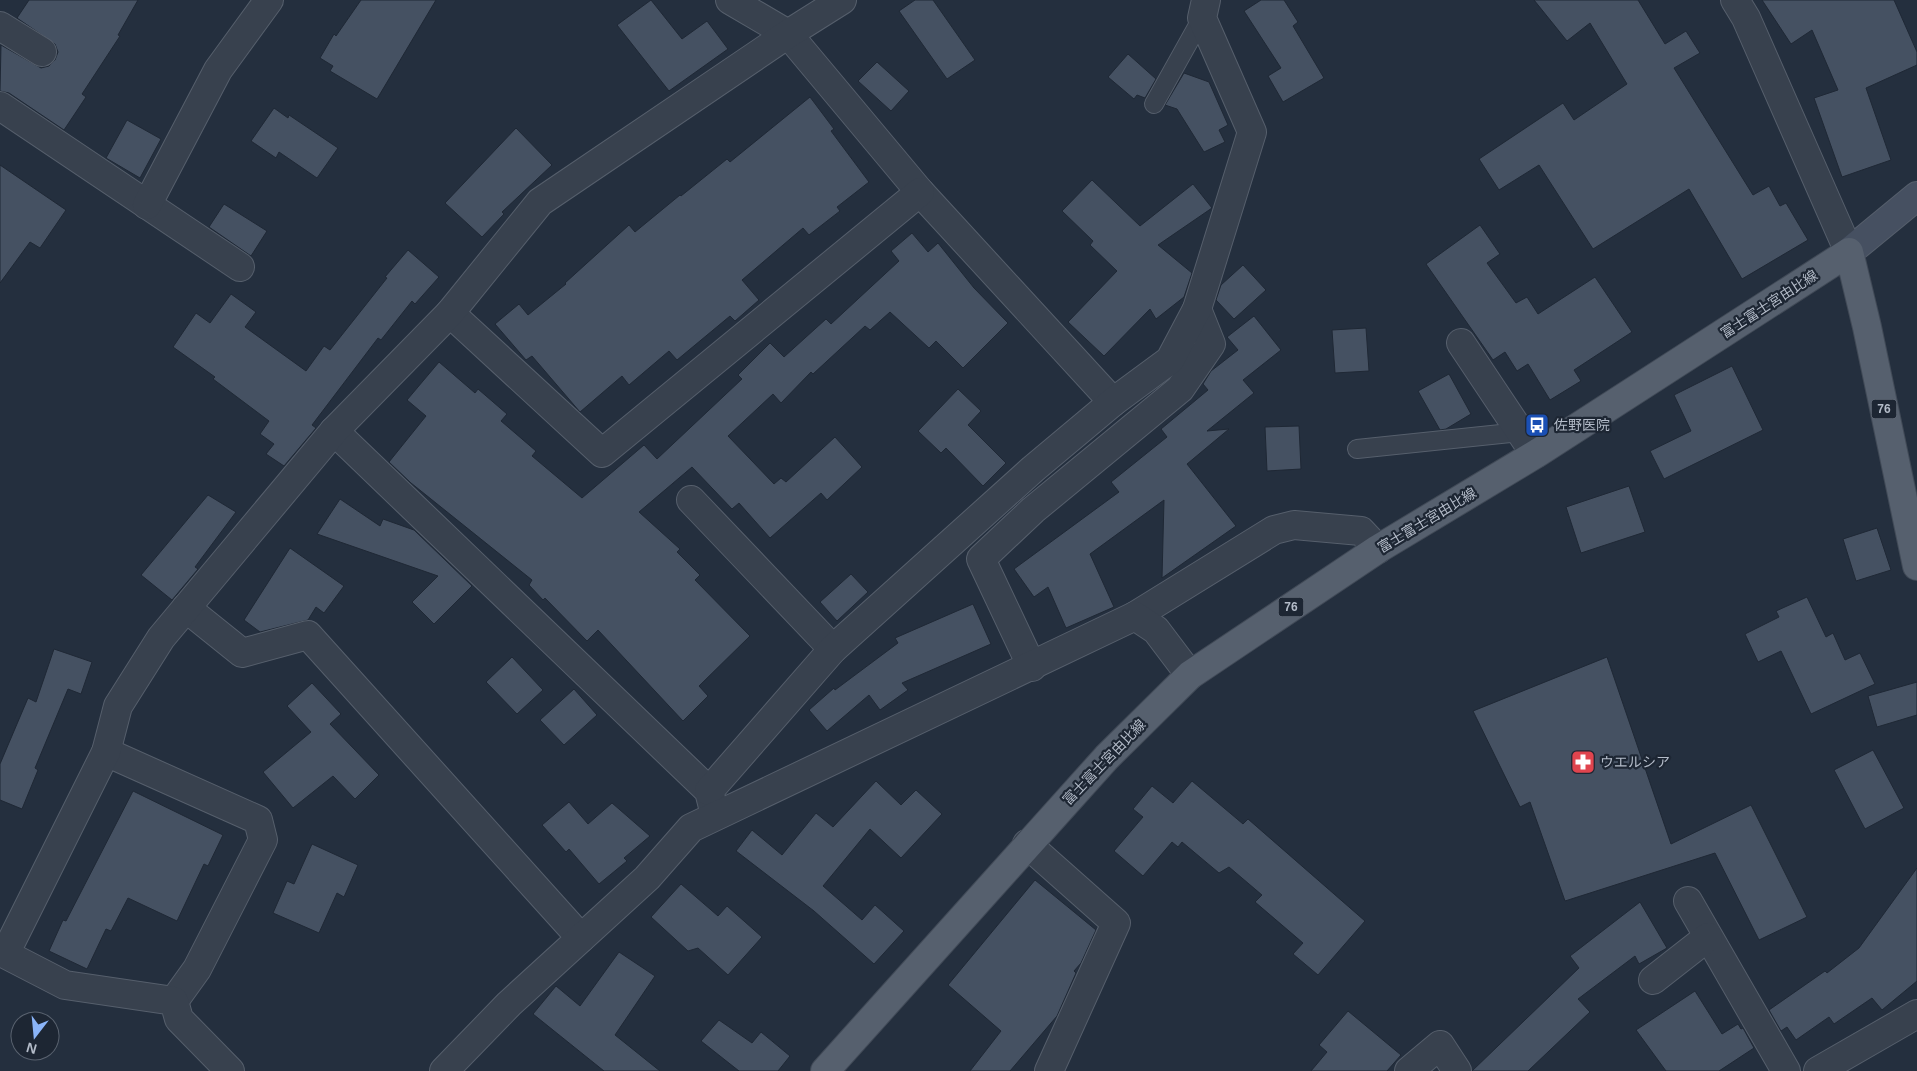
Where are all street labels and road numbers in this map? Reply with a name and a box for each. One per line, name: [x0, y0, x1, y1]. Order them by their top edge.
street label: 富士富士宮由比線: [1718, 267, 1820, 341]
road number: 76: [1872, 399, 1896, 418]
street label: 富士富士宮由比線: [1375, 484, 1479, 556]
road number: 76: [1278, 598, 1304, 616]
street label: 富士富士宮由比線: [1059, 716, 1149, 808]

